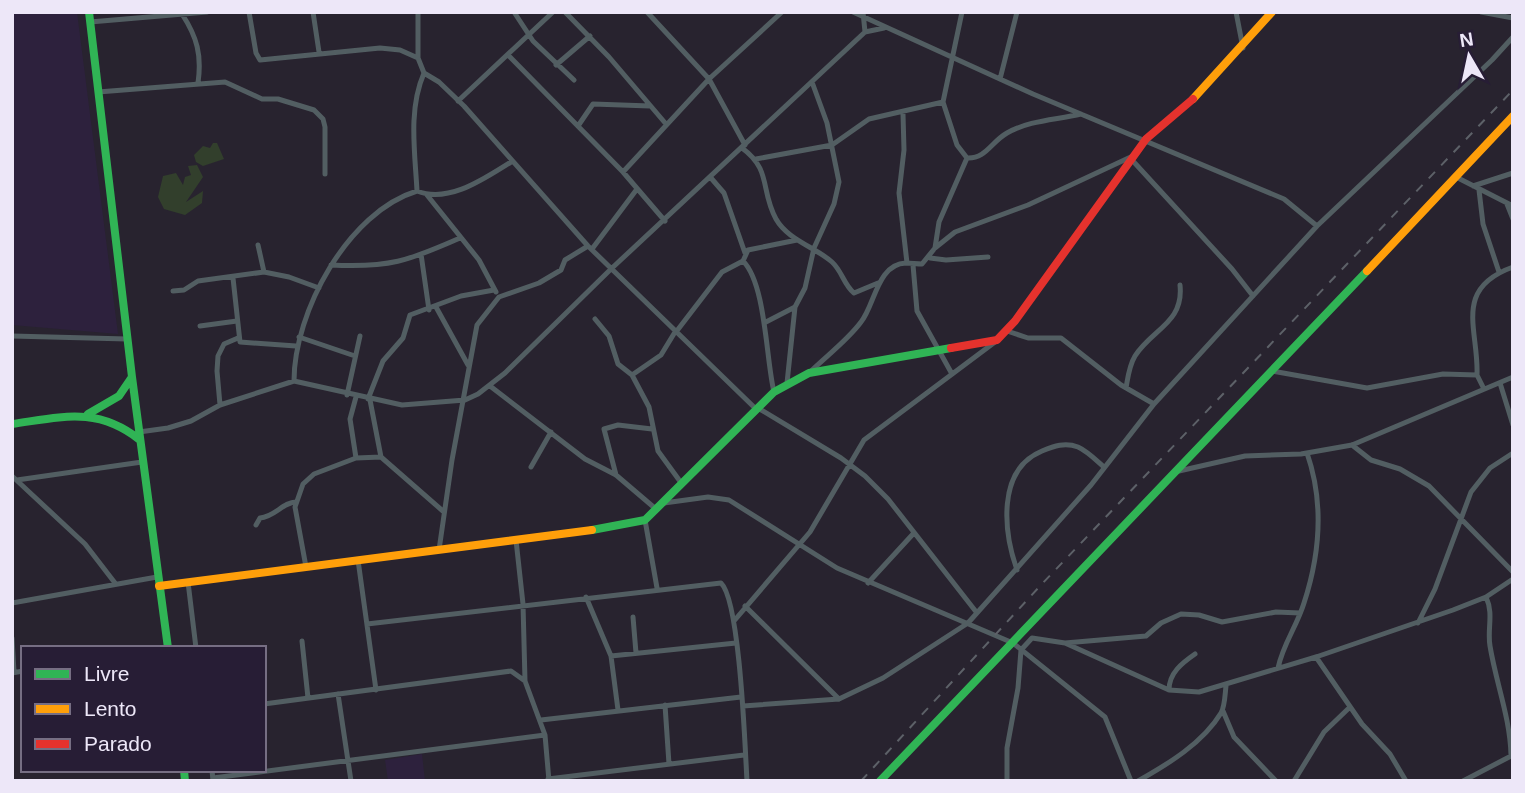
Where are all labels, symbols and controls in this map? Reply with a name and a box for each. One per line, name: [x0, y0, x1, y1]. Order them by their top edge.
north arrow: [1434, 21, 1504, 91]
text: N: [1458, 28, 1475, 51]
legend: [21, 646, 266, 772]
text: Livre: [84, 662, 130, 685]
text: Lento: [84, 697, 137, 720]
text: Parado: [84, 732, 152, 755]

